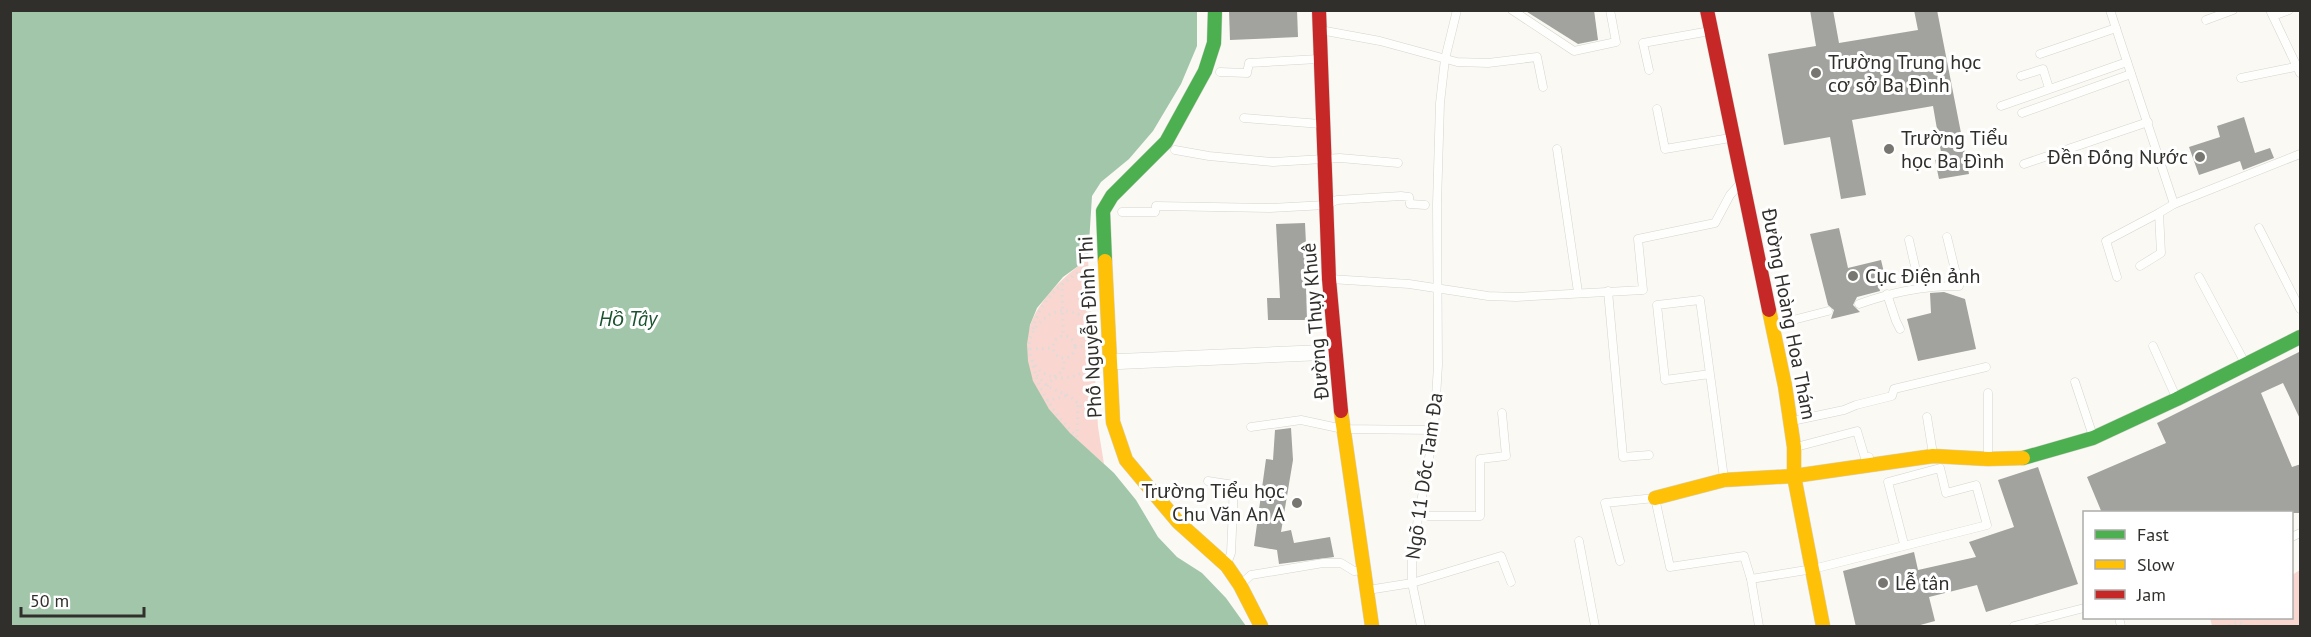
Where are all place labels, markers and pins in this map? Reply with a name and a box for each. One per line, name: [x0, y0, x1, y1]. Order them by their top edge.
place label: Trường Trung học cơ sở Ba Đình: [1828, 49, 1981, 98]
marker: Trường Trung học cơ sở Ba Đình: [1809, 66, 1823, 80]
place label: Trường Tiểu học Ba Đình: [1901, 125, 2008, 174]
marker: Trường Tiểu học Ba Đình: [1882, 142, 1896, 156]
place label: Đền Đống Nước: [2047, 144, 2188, 170]
marker: Đền Đống Nước: [2193, 150, 2207, 164]
place label: Cục Điện ảnh: [1865, 263, 1980, 289]
marker: Cục Điện ảnh: [1846, 269, 1860, 283]
place label: Trường Tiểu học Chu Văn An A: [1142, 478, 1285, 527]
marker: Trường Tiểu học Chu Văn An A: [1290, 496, 1304, 510]
place label: Lễ tân: [1895, 570, 1949, 596]
marker: Lễ tân: [1876, 576, 1890, 590]

